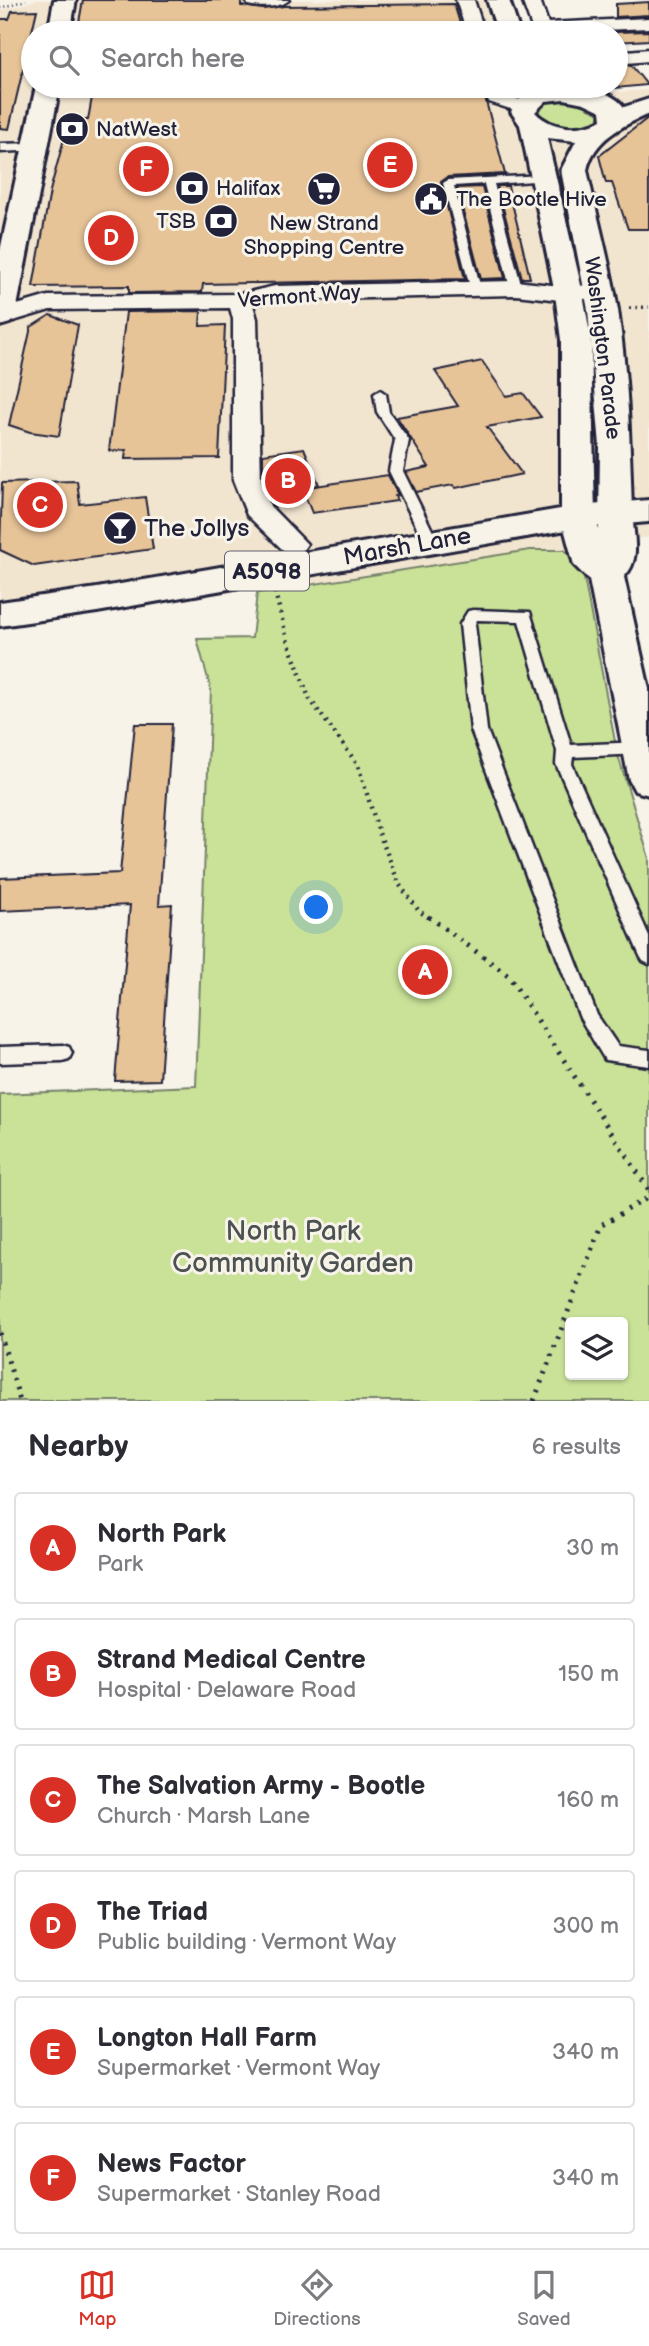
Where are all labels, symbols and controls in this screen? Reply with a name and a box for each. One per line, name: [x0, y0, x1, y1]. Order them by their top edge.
search box: [21, 21, 628, 98]
icon: search: [45, 41, 83, 79]
text: Search here: [101, 44, 245, 75]
bank icon: NatWest: [53, 110, 91, 148]
place label: NatWest: [96, 117, 178, 142]
pin: E: [367, 139, 413, 191]
pin: F: [123, 143, 169, 195]
bank icon: Halifax: [173, 169, 211, 207]
supermarket icon: New Strand Shopping Centre: [305, 170, 343, 208]
place label: Halifax: [216, 176, 280, 201]
public building icon: The Bootle Hive: [412, 180, 450, 218]
place label: The Bootle Hive: [456, 187, 607, 212]
bank icon: TSB: [202, 202, 240, 240]
place label: TSB: [156, 209, 196, 234]
place label: New Strand Shopping Centre: [244, 211, 404, 260]
pin: D: [88, 212, 134, 264]
street label: Washington Parade: [579, 255, 626, 441]
street label: Vermont Way: [237, 280, 362, 313]
pin: B: [265, 455, 311, 507]
pin: C: [17, 479, 63, 531]
bar icon: The Jollys: [101, 509, 139, 547]
place label: The Jollys: [144, 514, 249, 543]
street label: Marsh Lane: [341, 521, 473, 572]
road number: A5098: [225, 552, 309, 590]
your location: [299, 890, 333, 924]
pin: A: [402, 946, 448, 998]
park label: North Park Community Garden: [172, 1215, 414, 1280]
map controls: [565, 1317, 628, 1380]
button: layers: [565, 1317, 628, 1380]
text: Nearby: [28, 1429, 128, 1465]
text: 6 results: [532, 1433, 621, 1461]
text: North Park: [97, 1519, 226, 1550]
text: A: [46, 1534, 60, 1562]
text: 30 m: [566, 1534, 619, 1562]
text: Park: [97, 1550, 143, 1578]
text: Strand Medical Centre: [97, 1645, 366, 1676]
text: B: [45, 1660, 61, 1688]
text: 150 m: [558, 1660, 619, 1688]
text: Hospital · Delaware Road: [97, 1676, 356, 1704]
text: The Salvation Army - Bootle: [97, 1771, 425, 1802]
text: C: [45, 1786, 61, 1814]
text: 160 m: [557, 1786, 619, 1814]
text: Church · Marsh Lane: [97, 1802, 310, 1830]
text: The Triad: [97, 1897, 208, 1928]
text: D: [45, 1912, 61, 1940]
text: 300 m: [553, 1912, 619, 1940]
text: Public building · Vermont Way: [97, 1928, 396, 1956]
text: Longton Hall Farm: [97, 2023, 317, 2054]
text: E: [46, 2038, 60, 2066]
text: 340 m: [552, 2038, 619, 2066]
text: Supermarket · Vermont Way: [97, 2054, 380, 2082]
text: News Factor: [97, 2149, 246, 2180]
text: F: [46, 2164, 60, 2192]
text: 340 m: [552, 2164, 619, 2192]
text: Supermarket · Stanley Road: [97, 2180, 381, 2208]
tab: Map: [78, 2266, 117, 2331]
tab: Directions: [273, 2266, 361, 2331]
tab: Saved: [517, 2266, 571, 2331]

